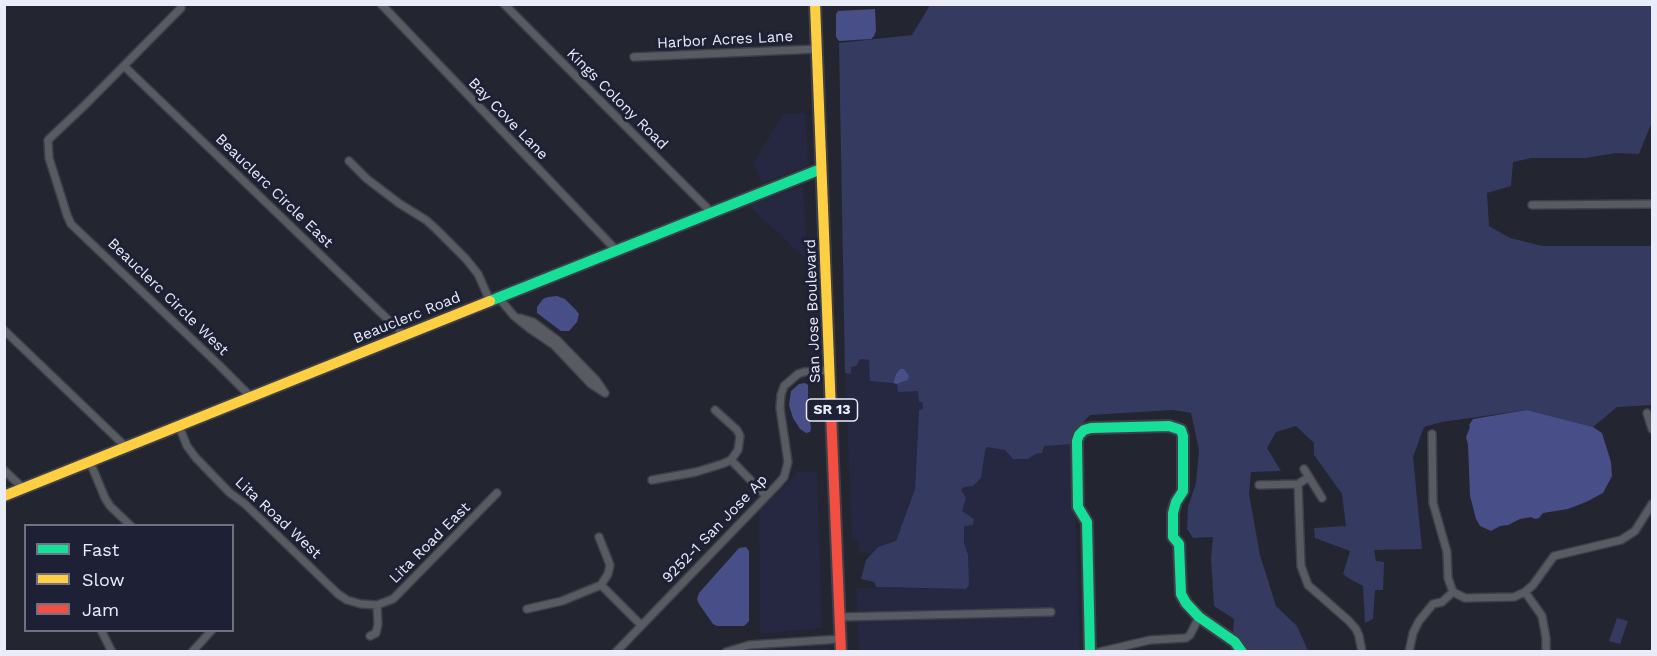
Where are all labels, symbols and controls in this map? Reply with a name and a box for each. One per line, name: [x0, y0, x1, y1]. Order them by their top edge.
street label: Harbor Acres Lane: [656, 27, 794, 53]
street label: Kings Colony Road: [563, 45, 671, 153]
street label: Bay Cove Lane: [464, 74, 552, 164]
street label: Beauclerc Circle East: [211, 130, 337, 252]
street label: Beauclerc Circle West: [104, 235, 232, 359]
street label: San Jose Boulevard: [801, 239, 825, 383]
street label: Beauclerc Road: [351, 288, 463, 348]
road number: SR 13: [806, 399, 858, 421]
street label: 9252-1 San Jose Ap: [659, 471, 771, 587]
street label: Lita Road West: [231, 473, 325, 563]
street label: Lita Road East: [386, 499, 474, 587]
legend: [24, 524, 234, 632]
text: Fast: [82, 539, 119, 560]
text: Slow: [82, 569, 125, 590]
text: Jam: [82, 599, 119, 620]

